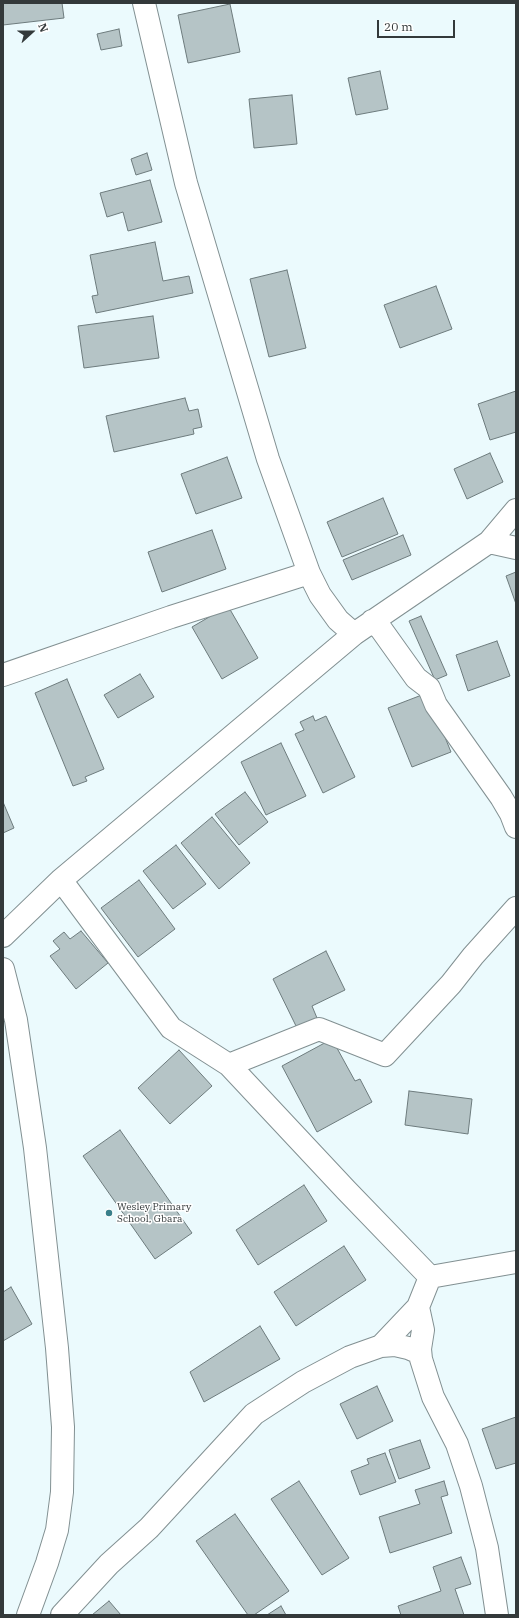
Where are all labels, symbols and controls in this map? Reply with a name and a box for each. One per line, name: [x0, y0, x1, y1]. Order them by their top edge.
north arrow: [12, 12, 52, 52]
scale bar: [379, 12, 457, 38]
text: 20 m: [384, 19, 413, 34]
text: N: [35, 21, 51, 34]
place label: Wesley Primary School, Gbara: [117, 1201, 191, 1224]
marker: Wesley Primary School, Gbara: [104, 1208, 114, 1218]

